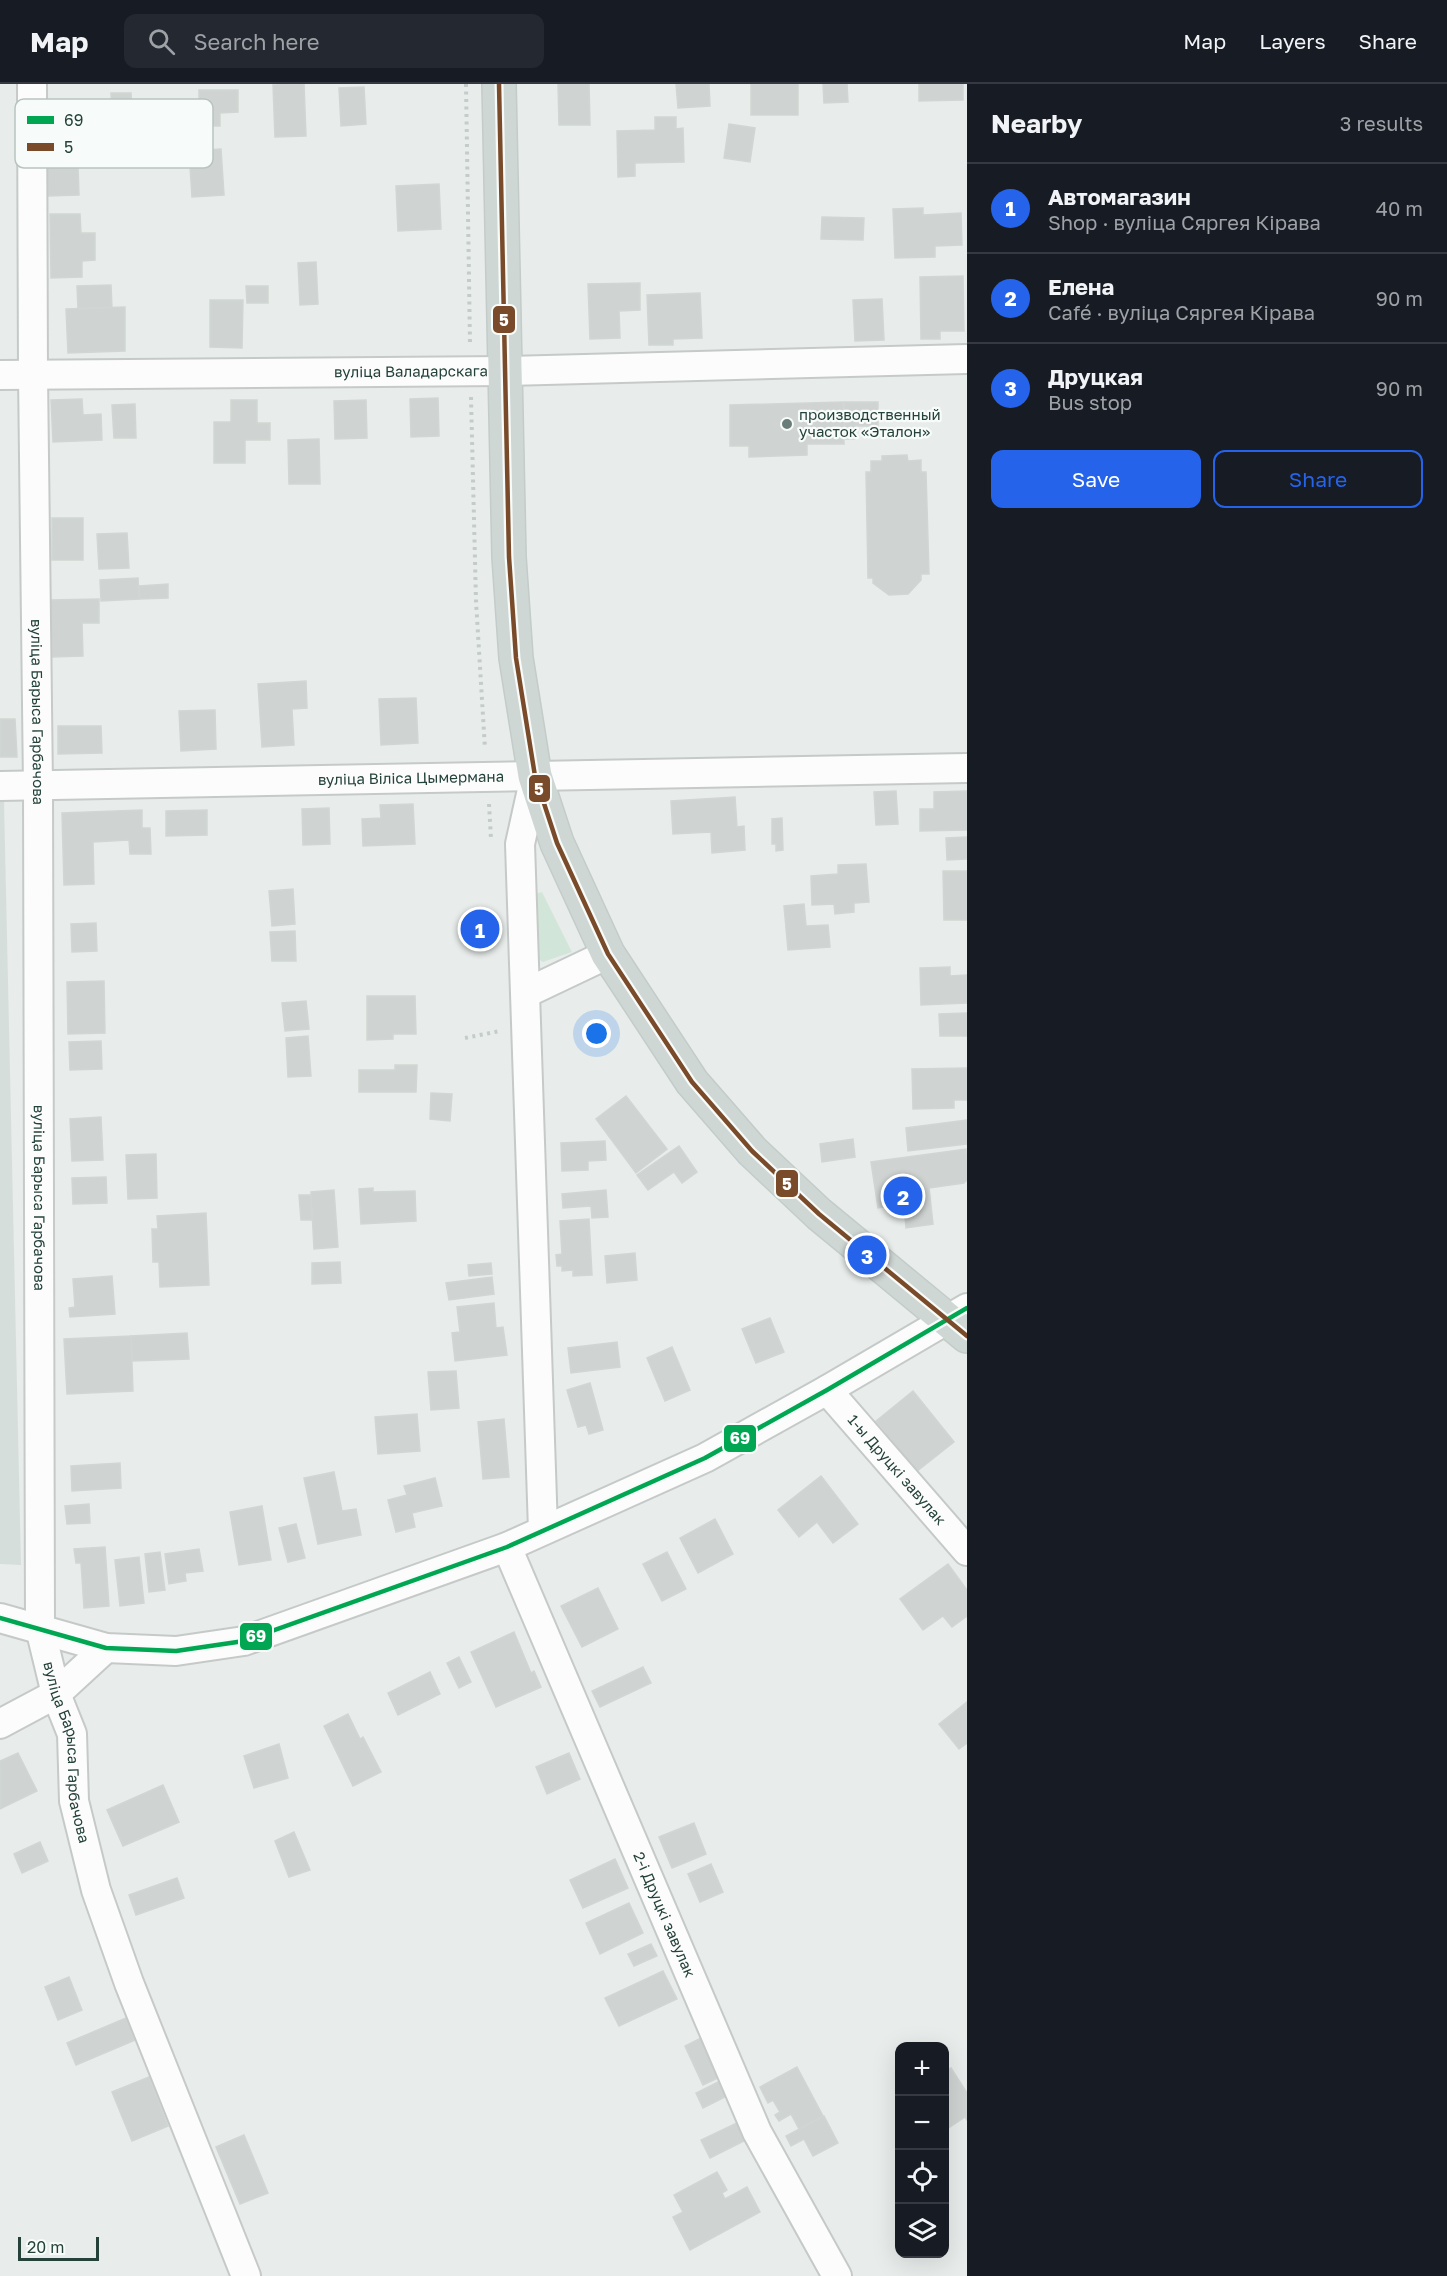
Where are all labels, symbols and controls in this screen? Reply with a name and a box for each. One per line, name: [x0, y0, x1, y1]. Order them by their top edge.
search box: [124, 14, 544, 68]
text: Map: [30, 25, 88, 58]
icon: search: [145, 25, 178, 58]
text: Search here: [193, 28, 319, 55]
text: Map: [1183, 28, 1226, 54]
text: Layers: [1259, 28, 1326, 54]
text: Share: [1359, 28, 1417, 54]
legend: [15, 99, 213, 168]
text: Nearby: [991, 108, 1082, 139]
text: 69: [64, 110, 83, 130]
text: 3 results: [1340, 111, 1423, 135]
text: 5: [64, 137, 73, 157]
text: Автомагазин: [1048, 183, 1191, 210]
text: 1: [1005, 196, 1016, 220]
text: 40 m: [1376, 196, 1423, 220]
text: Shop · вуліца Сяргея Кірава: [1048, 210, 1321, 234]
text: Елена: [1048, 273, 1114, 300]
text: 2: [1004, 286, 1017, 310]
text: 90 m: [1376, 286, 1423, 310]
text: Café · вуліца Сяргея Кірава: [1048, 300, 1315, 324]
line badge: 5: [492, 305, 516, 334]
text: 5: [499, 310, 509, 330]
street label: вуліца Валадарскага: [334, 361, 488, 380]
text: Друцкая: [1048, 363, 1143, 390]
text: 3: [1004, 376, 1017, 400]
text: 90 m: [1376, 376, 1423, 400]
text: Bus stop: [1048, 390, 1132, 414]
place label: производственный участок «Эталон»: [799, 405, 941, 440]
marker: производственный участок «Эталон»: [780, 417, 794, 431]
button: Save: [991, 450, 1201, 508]
button: Share: [1213, 450, 1423, 508]
street label: вуліца Барыса Гарбачова: [28, 619, 48, 805]
street label: вуліца Віліса Цымермана: [318, 767, 504, 788]
line badge: 5: [528, 774, 551, 803]
text: 5: [534, 779, 544, 799]
pin: 1: [460, 906, 500, 952]
your location: [582, 1019, 611, 1048]
street label: вуліца Барыса Гарбачова: [31, 1105, 49, 1291]
line badge: 5: [775, 1169, 799, 1198]
text: 5: [782, 1174, 792, 1194]
pin: 2: [884, 1174, 922, 1218]
pin: 3: [848, 1232, 886, 1278]
street label: 1-ы Друцкі завулак: [844, 1410, 950, 1528]
line badge: 69: [723, 1424, 757, 1453]
text: 69: [730, 1428, 750, 1448]
line badge: 69: [239, 1622, 273, 1651]
text: 69: [246, 1626, 266, 1646]
street label: вуліца Барыса Гарбачова: [40, 1659, 94, 1845]
street label: 2-і Друцкі завулак: [630, 1849, 700, 1980]
map controls: [895, 2042, 949, 2258]
button: +: [895, 2042, 949, 2096]
button: −: [895, 2096, 949, 2150]
button: locate: [895, 2150, 949, 2204]
button: layers: [895, 2204, 949, 2258]
scale bar: [18, 2234, 99, 2262]
text: 20 m: [27, 2237, 64, 2257]

